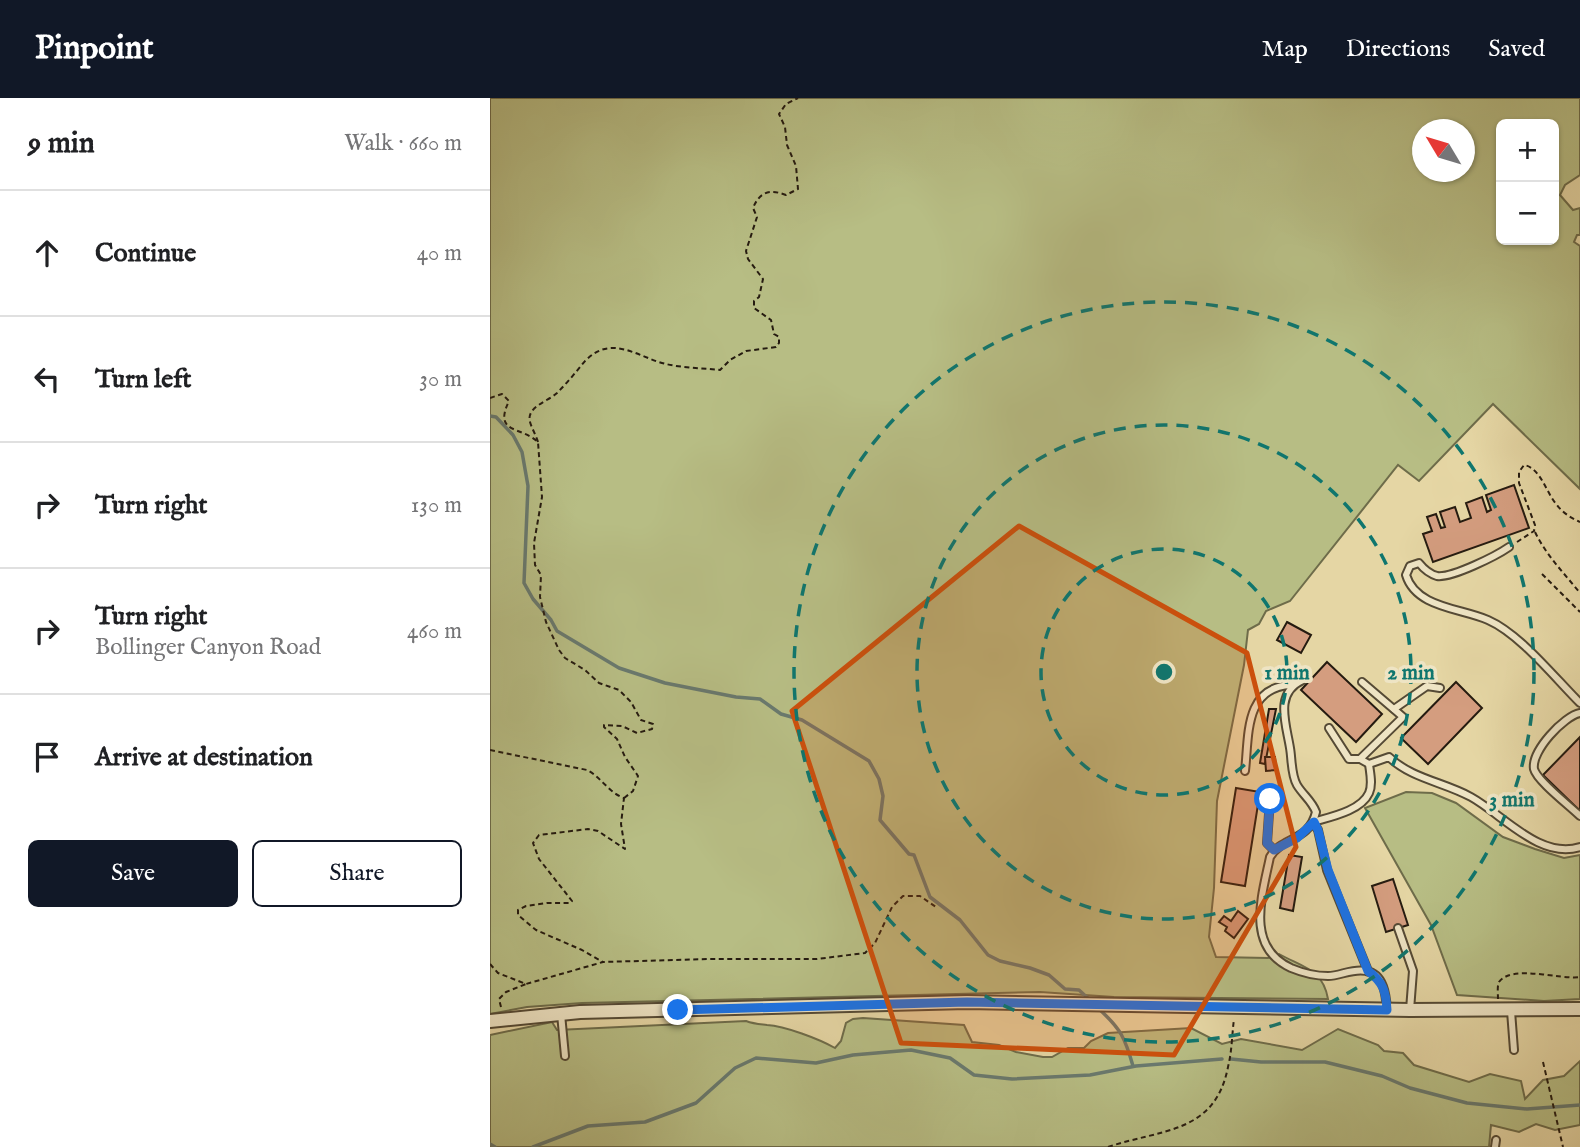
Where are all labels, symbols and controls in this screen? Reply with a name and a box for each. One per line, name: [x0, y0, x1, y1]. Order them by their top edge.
text: Pinpoint: [35, 28, 154, 70]
text: Map: [1262, 34, 1308, 65]
text: Directions: [1346, 34, 1450, 65]
text: Saved: [1488, 34, 1545, 65]
north arrow: [1412, 119, 1475, 182]
map controls: [1496, 119, 1559, 245]
button: +: [1496, 119, 1559, 182]
text: 9 min: [28, 125, 95, 163]
text: Walk · 660 m: [344, 129, 462, 158]
button: −: [1496, 182, 1559, 245]
icon: ahead: [28, 234, 66, 272]
text: Continue: [95, 237, 196, 270]
text: 40 m: [417, 239, 462, 268]
icon: left: [28, 360, 66, 398]
text: Turn left: [95, 363, 192, 396]
text: 30 m: [419, 365, 462, 394]
icon: right: [28, 486, 66, 524]
text: Turn right: [95, 489, 208, 522]
text: 130 m: [411, 491, 462, 520]
text: Turn right: [95, 600, 208, 633]
icon: right: [28, 612, 66, 650]
text: 460 m: [407, 617, 462, 646]
text: Bollinger Canyon Road: [95, 633, 321, 662]
centre of rings: [1152, 660, 1176, 684]
text: 1 min: [1264, 660, 1310, 687]
text: 2 min: [1387, 660, 1435, 687]
icon: arrive: [28, 738, 66, 776]
text: Arrive at destination: [95, 741, 313, 774]
route start: [1254, 783, 1285, 814]
text: 3 min: [1489, 787, 1535, 814]
button: Save: [28, 840, 238, 907]
button: Share: [252, 840, 462, 907]
route end: [662, 994, 693, 1025]

